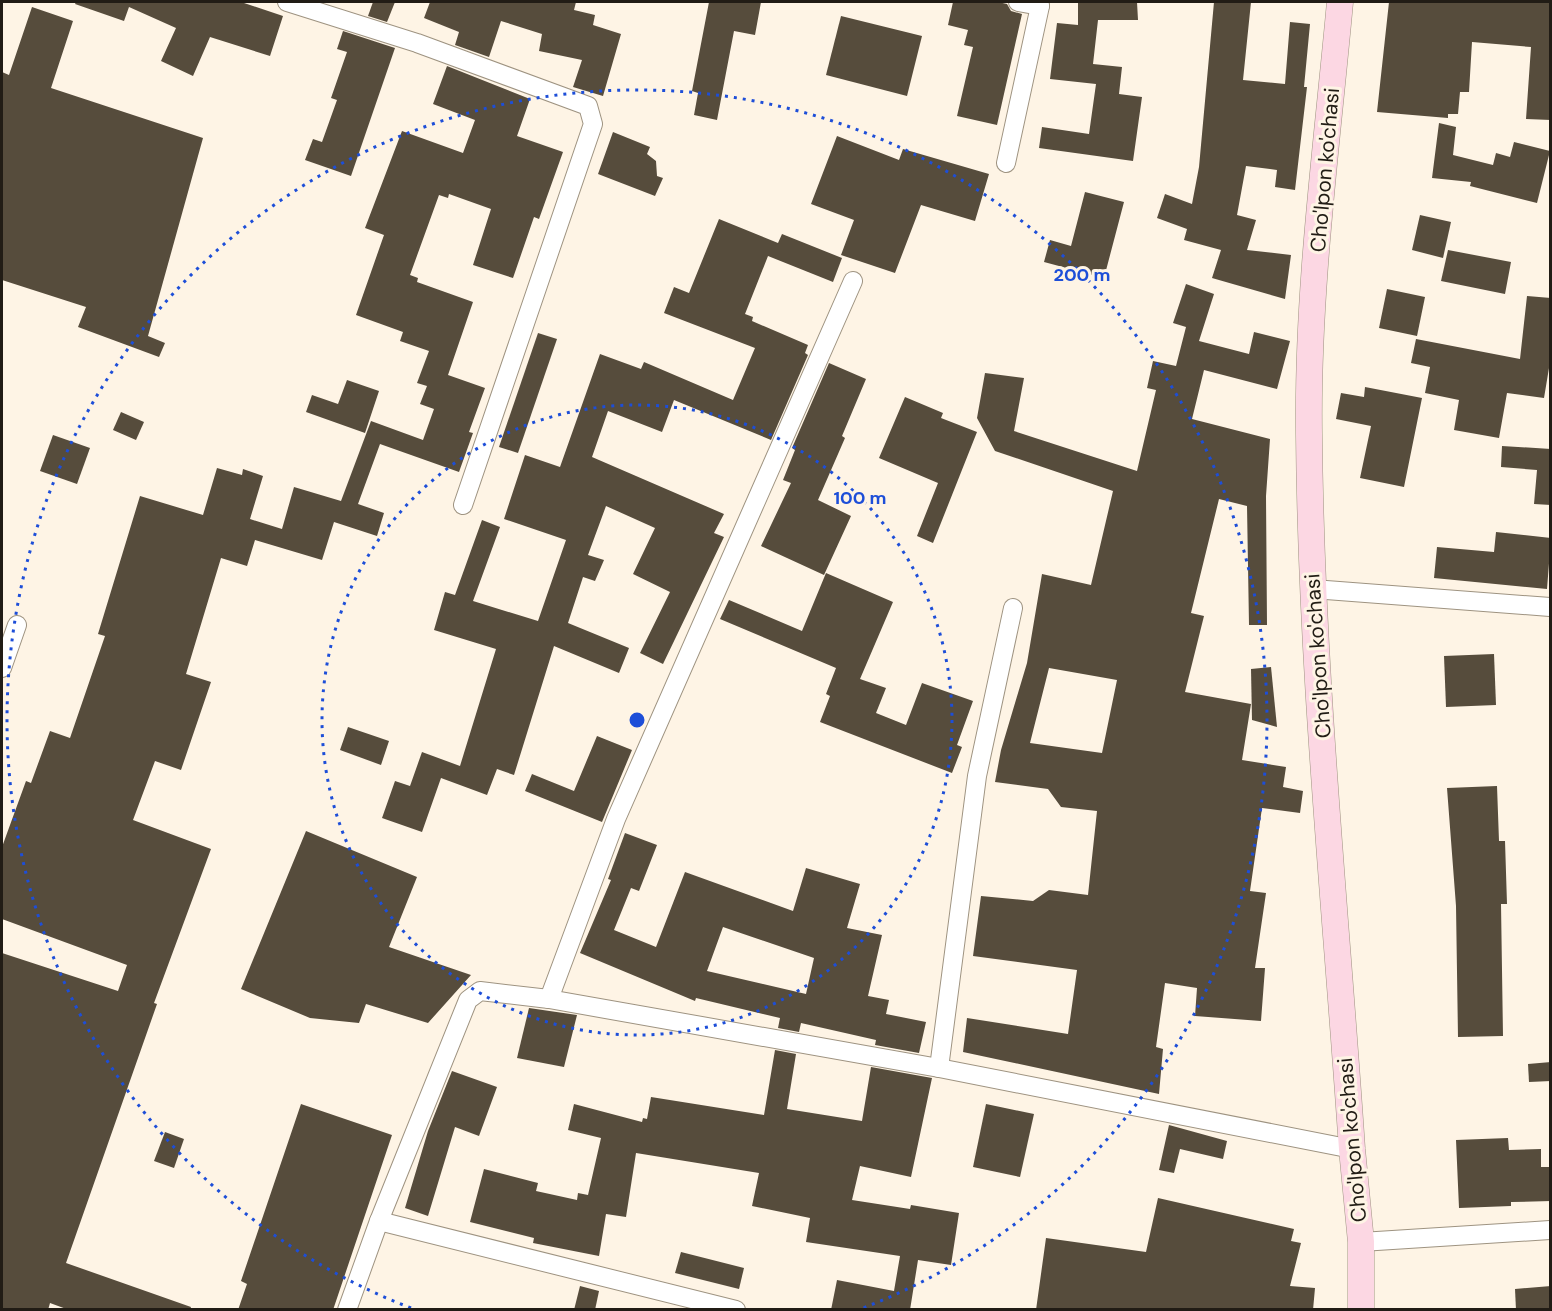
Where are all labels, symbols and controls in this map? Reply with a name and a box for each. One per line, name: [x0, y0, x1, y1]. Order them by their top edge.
street label: Cho'lpon ko'chasi: [1304, 87, 1346, 253]
text: 200 m: [1054, 263, 1110, 287]
text: 100 m: [833, 486, 887, 510]
street label: Cho'lpon ko'chasi: [1298, 573, 1338, 739]
centre of rings: [627, 710, 647, 730]
street label: Cho'lpon ko'chasi: [1331, 1057, 1373, 1223]

